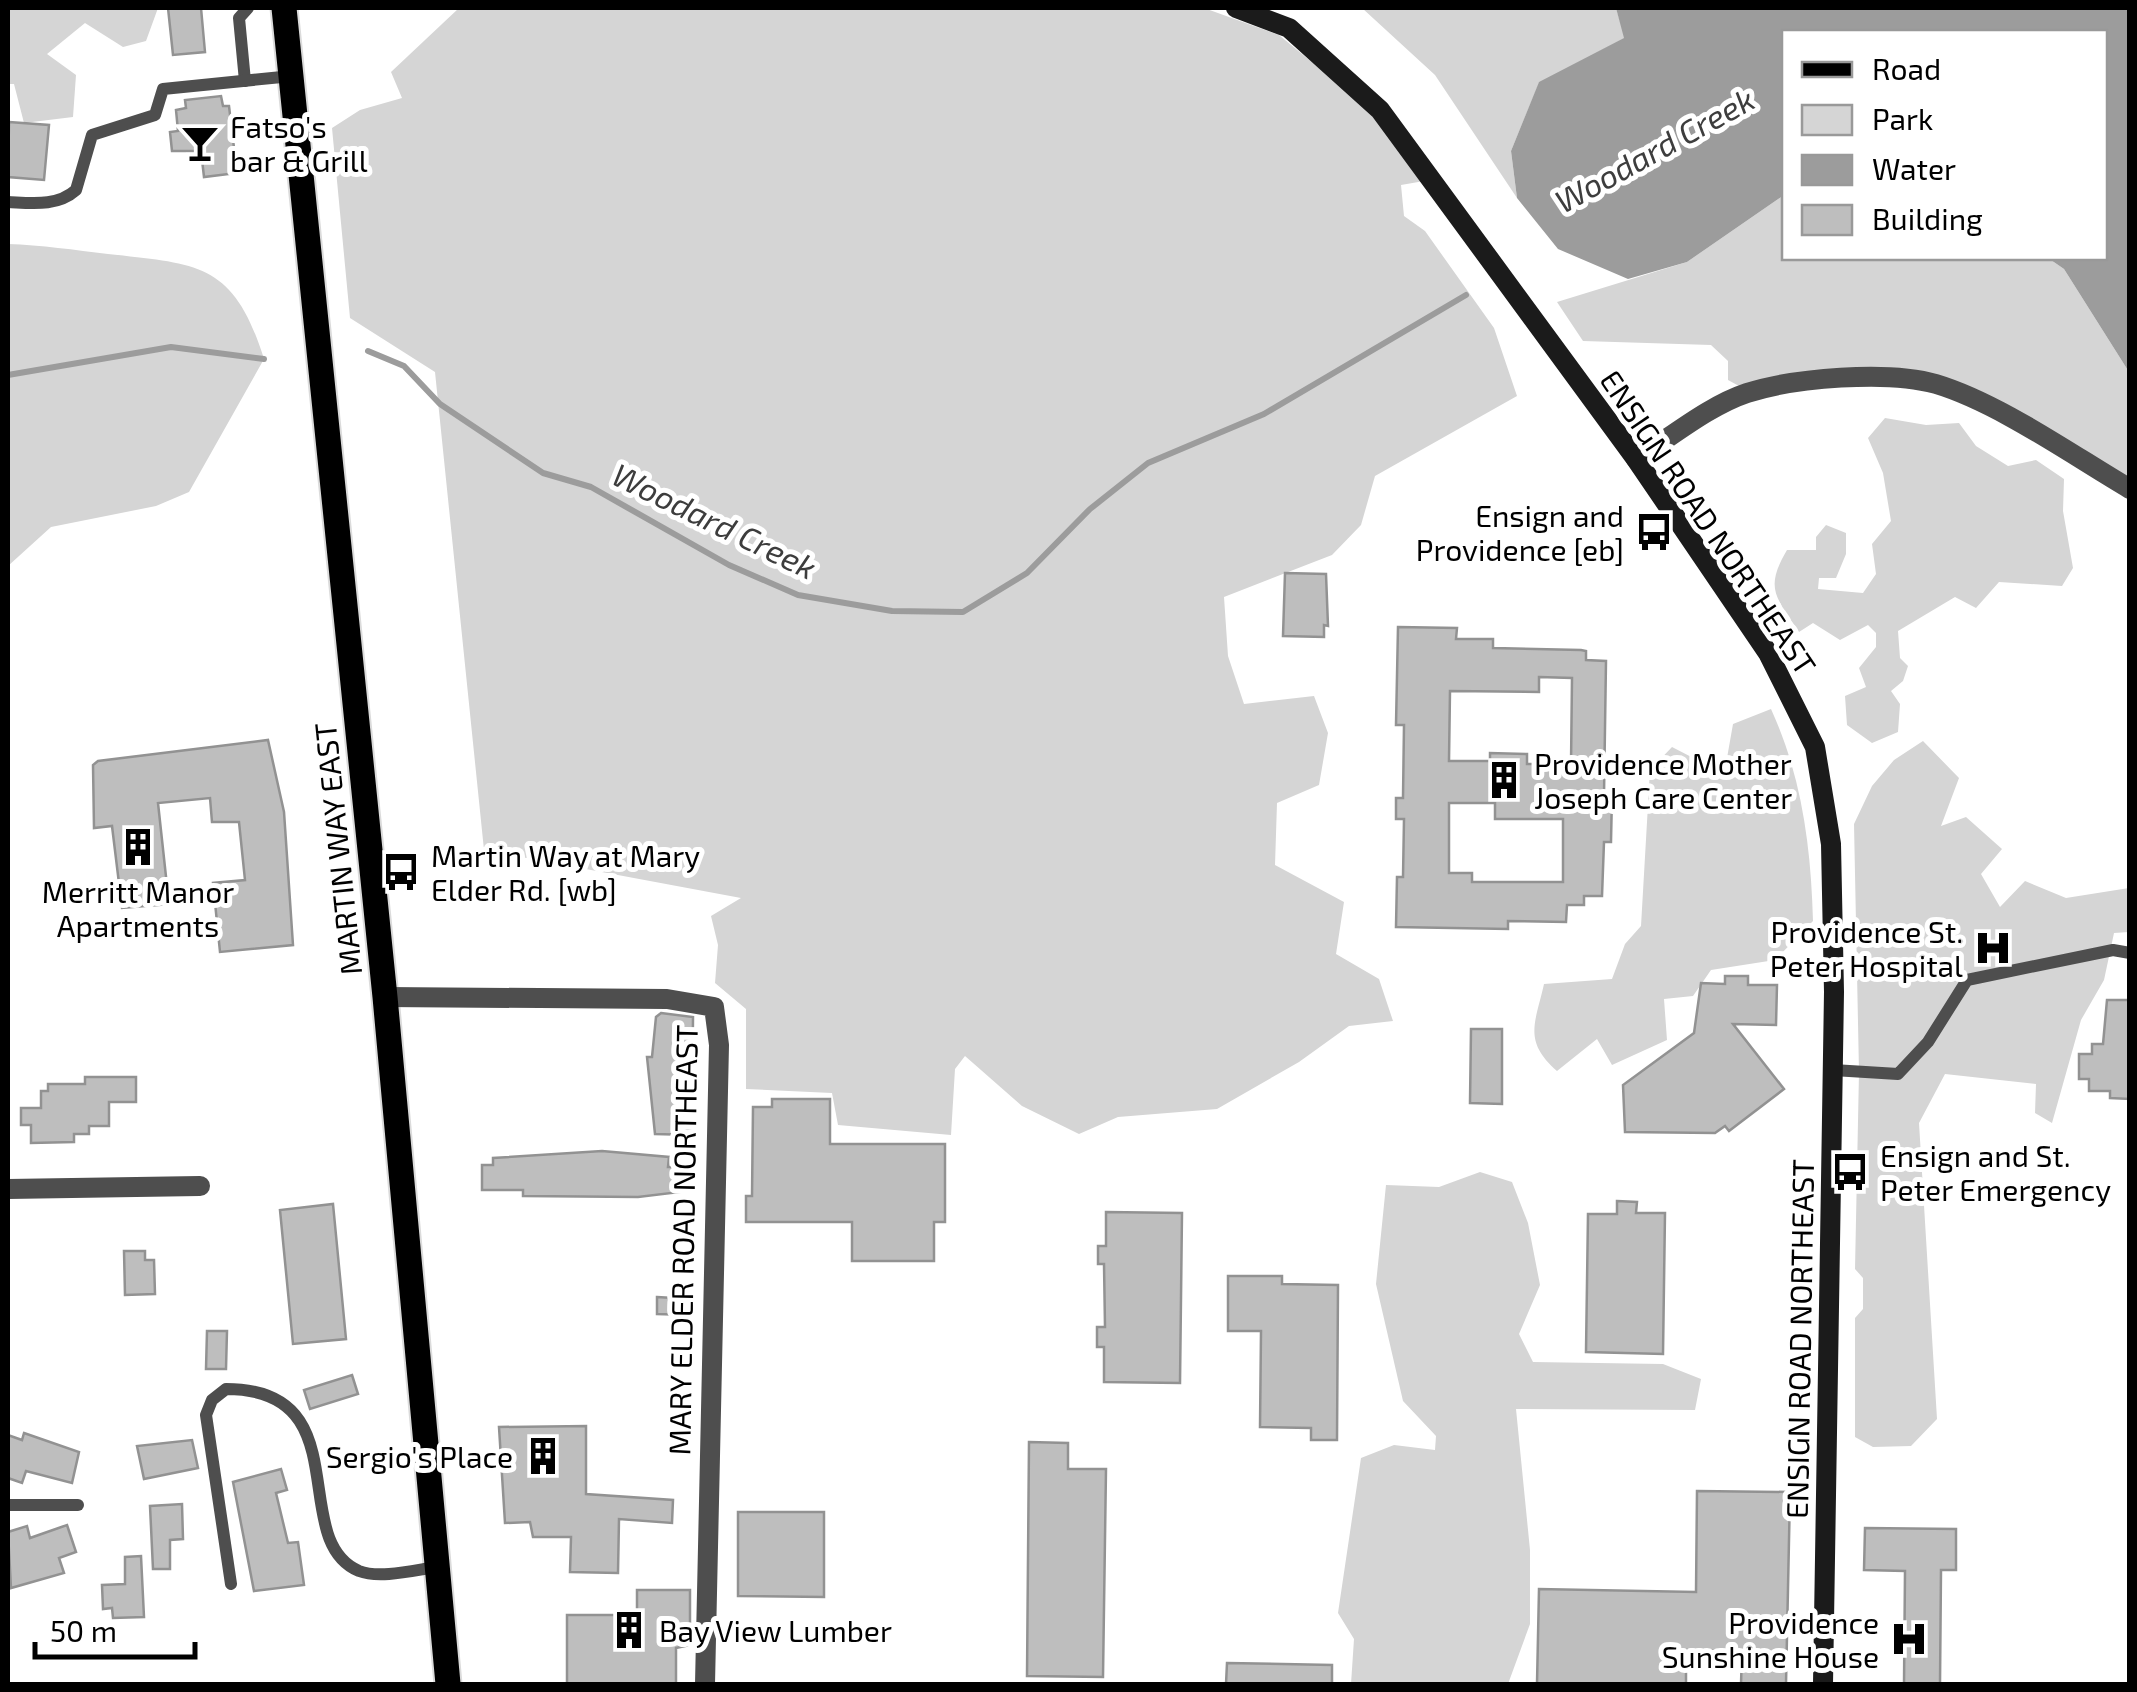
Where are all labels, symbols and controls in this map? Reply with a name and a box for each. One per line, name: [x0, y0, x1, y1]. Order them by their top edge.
legend: [1782, 30, 2107, 260]
text: Road: [1872, 50, 1941, 86]
water label: Woodard Creek: [1548, 79, 1760, 219]
text: Park: [1872, 100, 1933, 136]
place label: Fatso's bar & Grill: [230, 108, 368, 178]
bar icon: Fatso's bar & Grill: [179, 122, 221, 164]
text: Water: [1872, 150, 1956, 186]
text: Building: [1872, 200, 1983, 236]
street label: ENSIGN ROAD NORTHEAST: [1594, 363, 1824, 681]
water label: Woodard Creek: [607, 454, 823, 586]
place label: Ensign and Providence [eb]: [1416, 497, 1624, 567]
bus stop icon: Ensign and Providence [eb]: [1633, 511, 1675, 553]
street label: MARTIN WAY EAST: [306, 721, 368, 977]
place label: Providence Mother Joseph Care Center: [1534, 745, 1792, 815]
building icon: Providence Mother Joseph Care Center: [1483, 759, 1525, 801]
building icon: Merritt Manor Apartments: [117, 826, 159, 868]
place label: Martin Way at Mary Elder Rd. [wb]: [431, 837, 700, 907]
bus stop icon: Martin Way at Mary Elder Rd. [wb]: [380, 851, 422, 893]
place label: Merritt Manor Apartments: [42, 873, 234, 943]
place label: Providence St. Peter Hospital: [1770, 913, 1963, 983]
hospital icon: Providence St. Peter Hospital: [1972, 927, 2014, 969]
street label: MARY ELDER ROAD NORTHEAST: [660, 1024, 704, 1456]
place label: Ensign and St. Peter Emergency: [1880, 1137, 2111, 1207]
bus stop icon: Ensign and St. Peter Emergency: [1829, 1151, 1871, 1193]
street label: ENSIGN ROAD NORTHEAST: [1778, 1159, 1820, 1519]
building icon: Sergio's Place: [522, 1435, 564, 1477]
place label: Sergio's Place: [326, 1438, 513, 1474]
scale bar: [35, 1597, 195, 1659]
place label: Providence Sunshine House: [1662, 1604, 1879, 1674]
building icon: Bay View Lumber: [608, 1609, 650, 1651]
text: 50 m: [50, 1612, 117, 1648]
place label: Bay View Lumber: [659, 1612, 892, 1648]
hospital icon: Providence Sunshine House: [1888, 1618, 1930, 1660]

